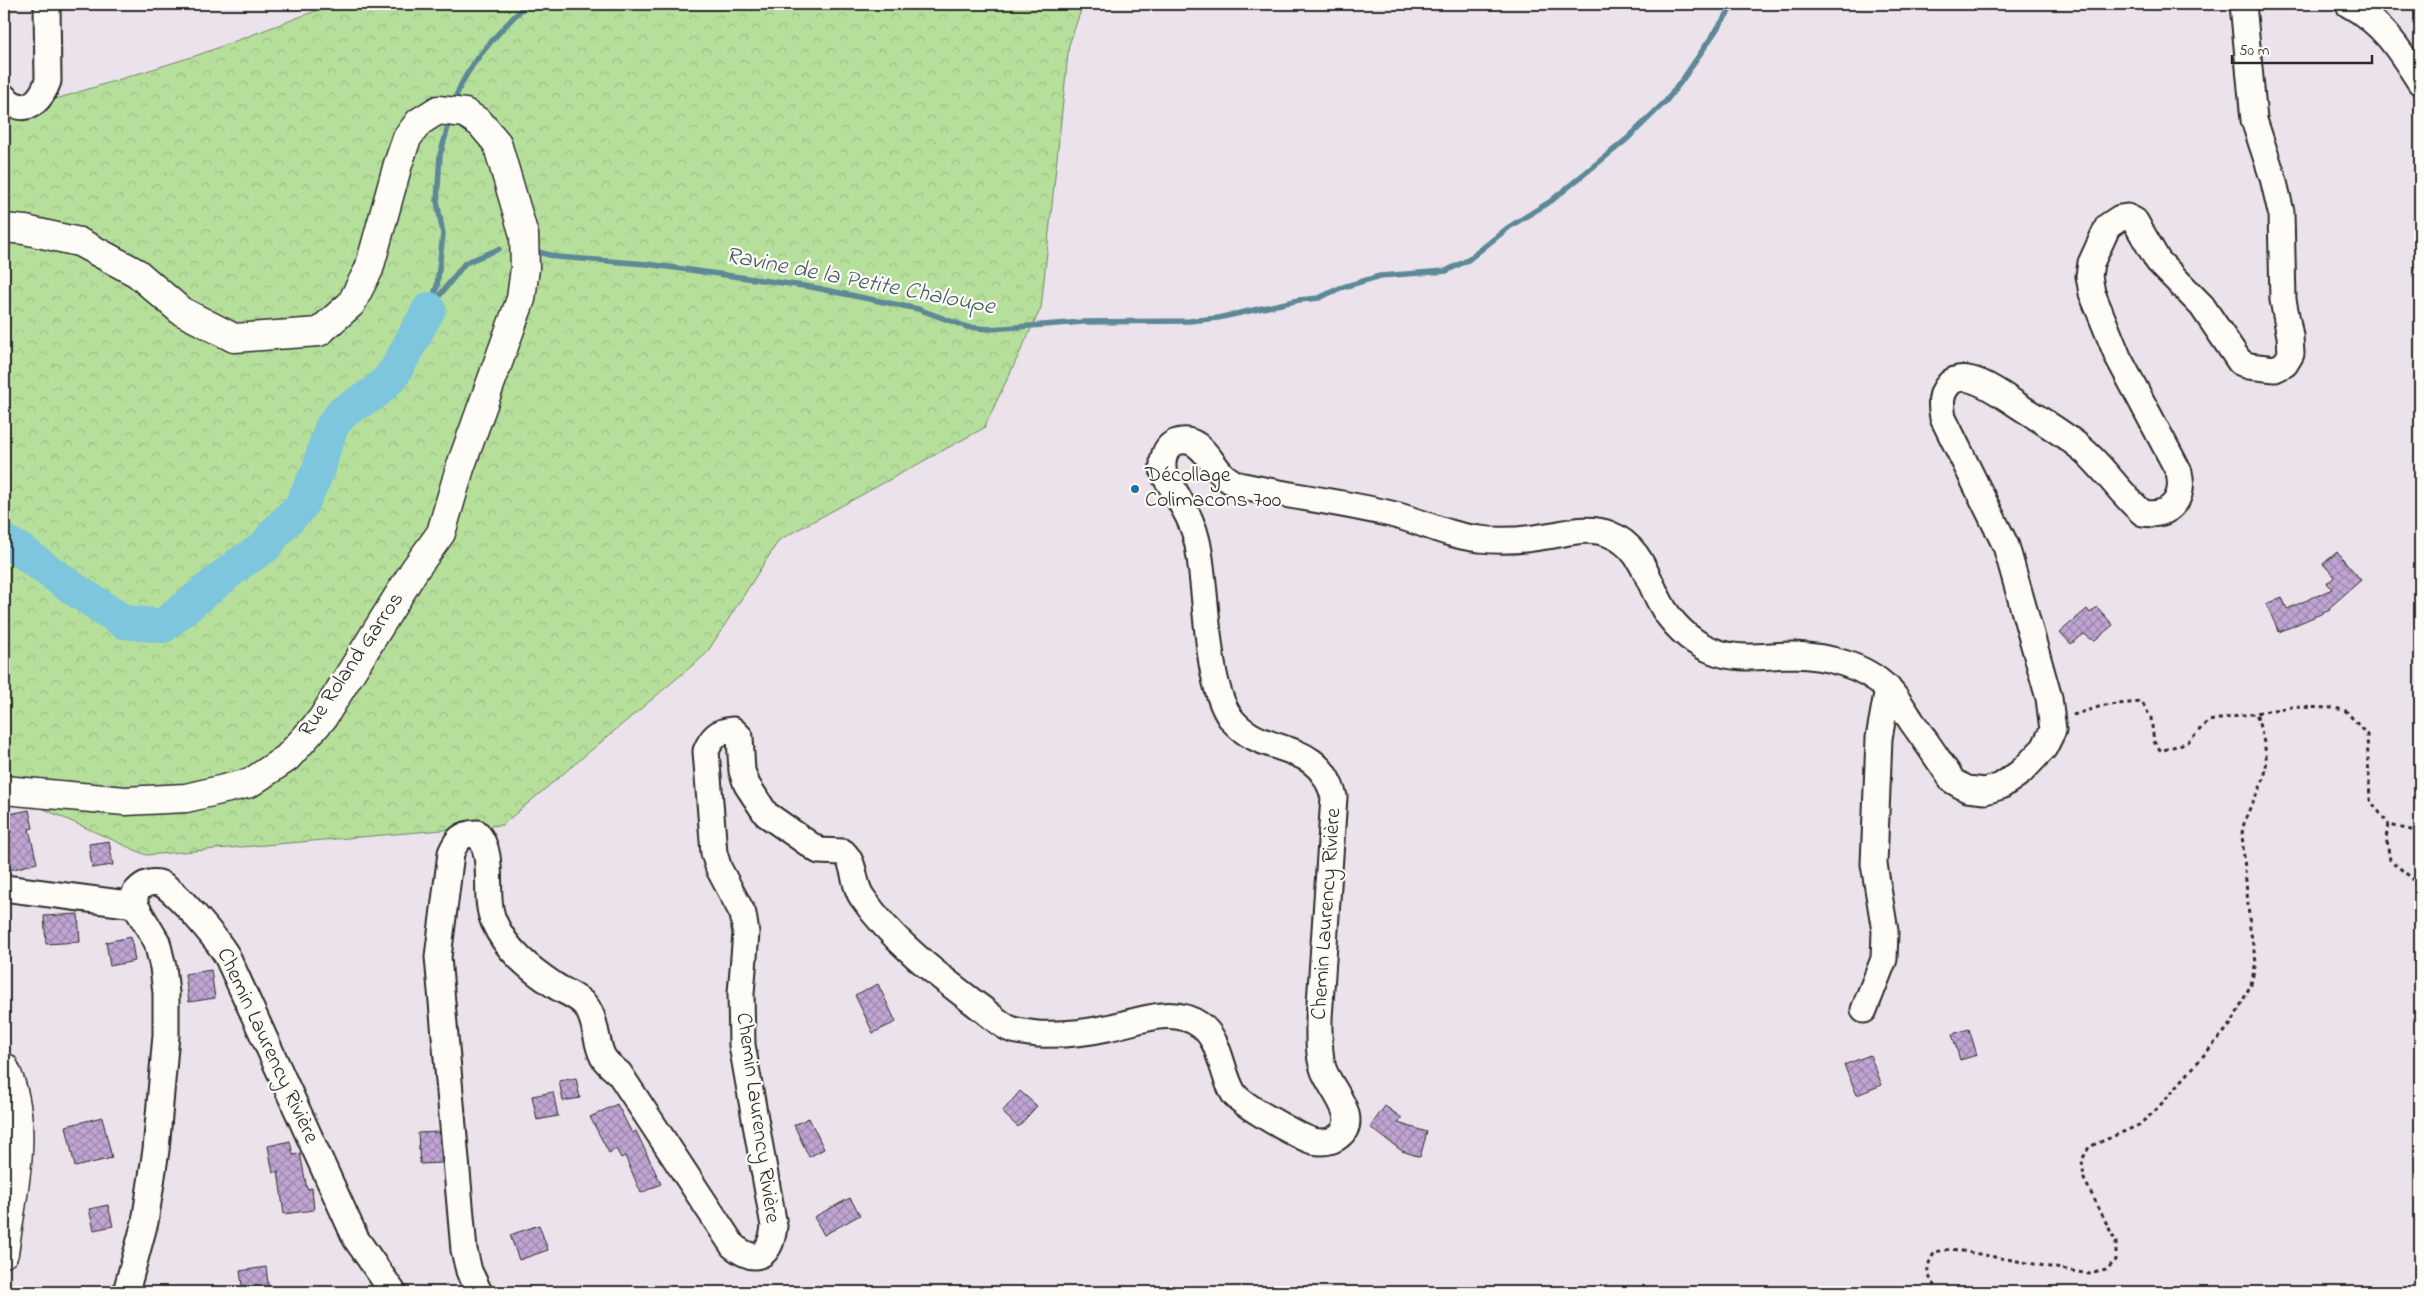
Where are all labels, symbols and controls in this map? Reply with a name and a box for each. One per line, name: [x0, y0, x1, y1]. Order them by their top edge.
scale bar: [2232, 32, 2372, 64]
text: 50 m: [2239, 40, 2270, 62]
water label: Ravine de la Petite Chaloupe: [722, 239, 999, 326]
place label: Décollage Colimacons 700: [1144, 460, 1281, 517]
marker: Décollage Colimacons 700: [1129, 483, 1141, 495]
street label: Rue Roland Garros: [291, 586, 413, 744]
street label: Chemin Laurency Rivière: [1304, 807, 1351, 1021]
street label: Chemin Laurency Rivière: [207, 943, 326, 1150]
street label: Chemin Laurency Rivière: [725, 1011, 788, 1226]

